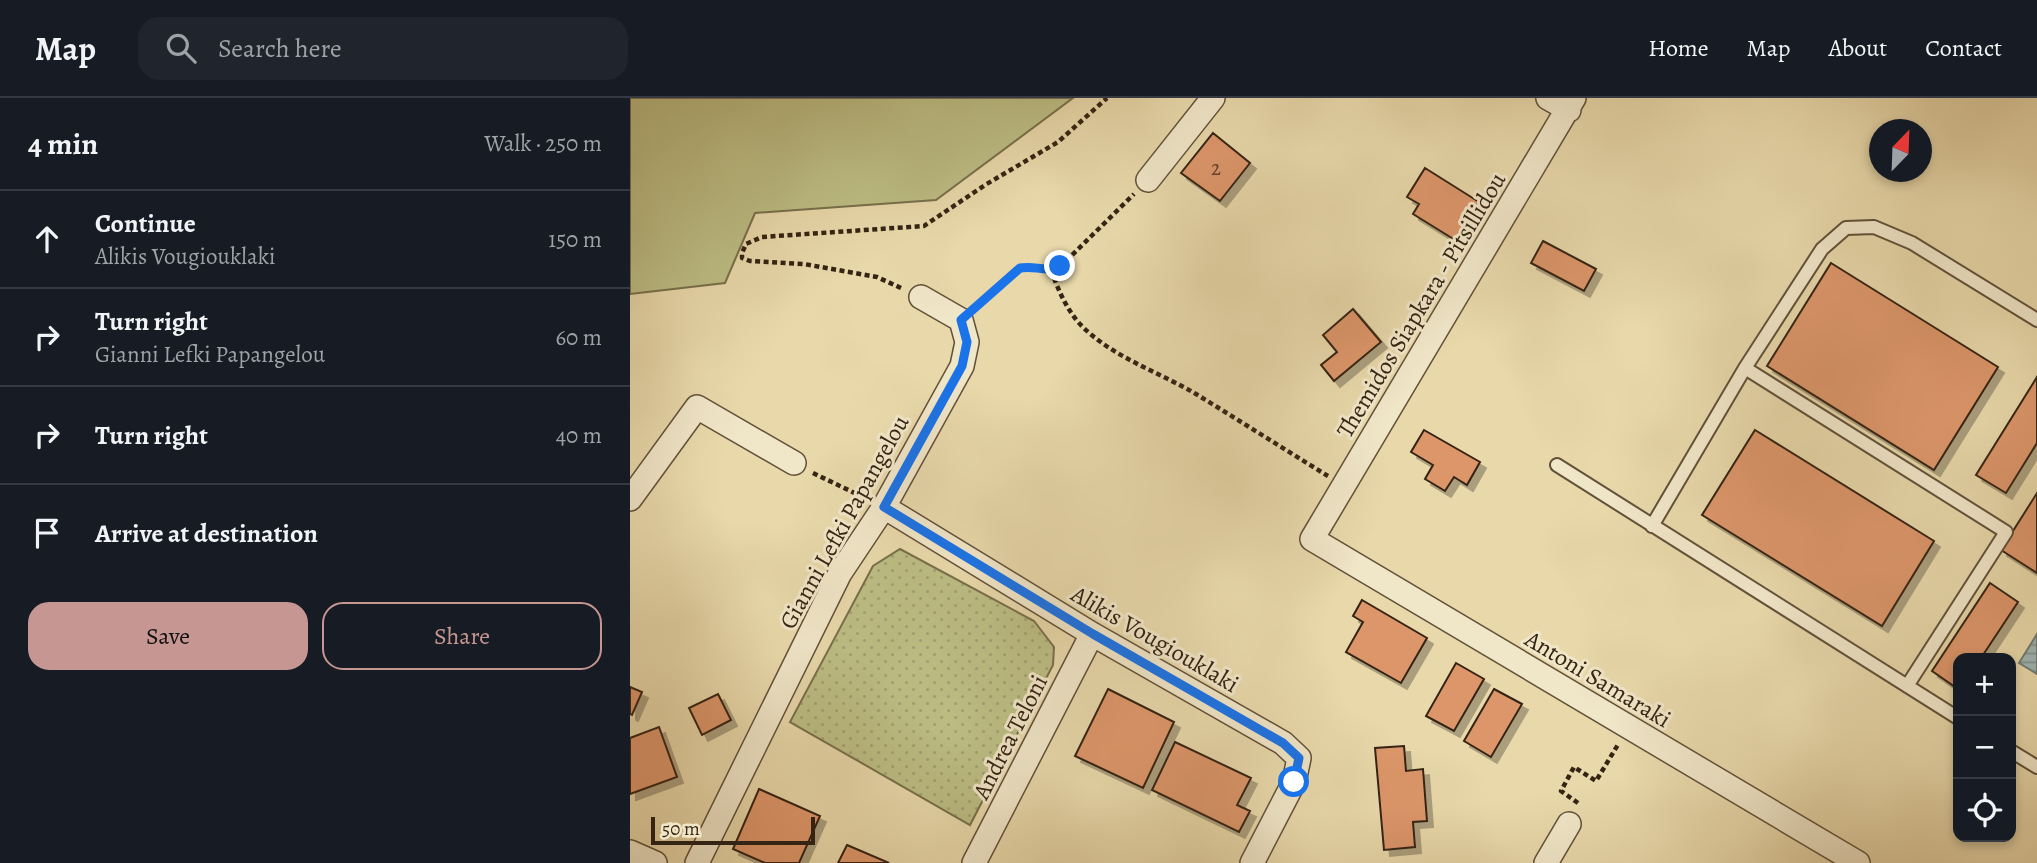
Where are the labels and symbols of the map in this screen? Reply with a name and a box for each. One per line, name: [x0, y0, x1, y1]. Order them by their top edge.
north arrow: [1869, 119, 1932, 182]
house number: 2: [1211, 154, 1221, 182]
street label: Themidos Siapkara - Pitsillidou: [1329, 166, 1513, 444]
route end: [1044, 250, 1075, 281]
street label: Gianni Lefki Papangelou: [772, 409, 916, 635]
street label: Alikis Vougiouklaki: [1065, 578, 1245, 700]
street label: Antoni Samaraki: [1518, 622, 1677, 735]
street label: Andrea Teloni: [965, 669, 1055, 805]
route start: [1278, 766, 1309, 797]
scale bar: [651, 814, 816, 846]

